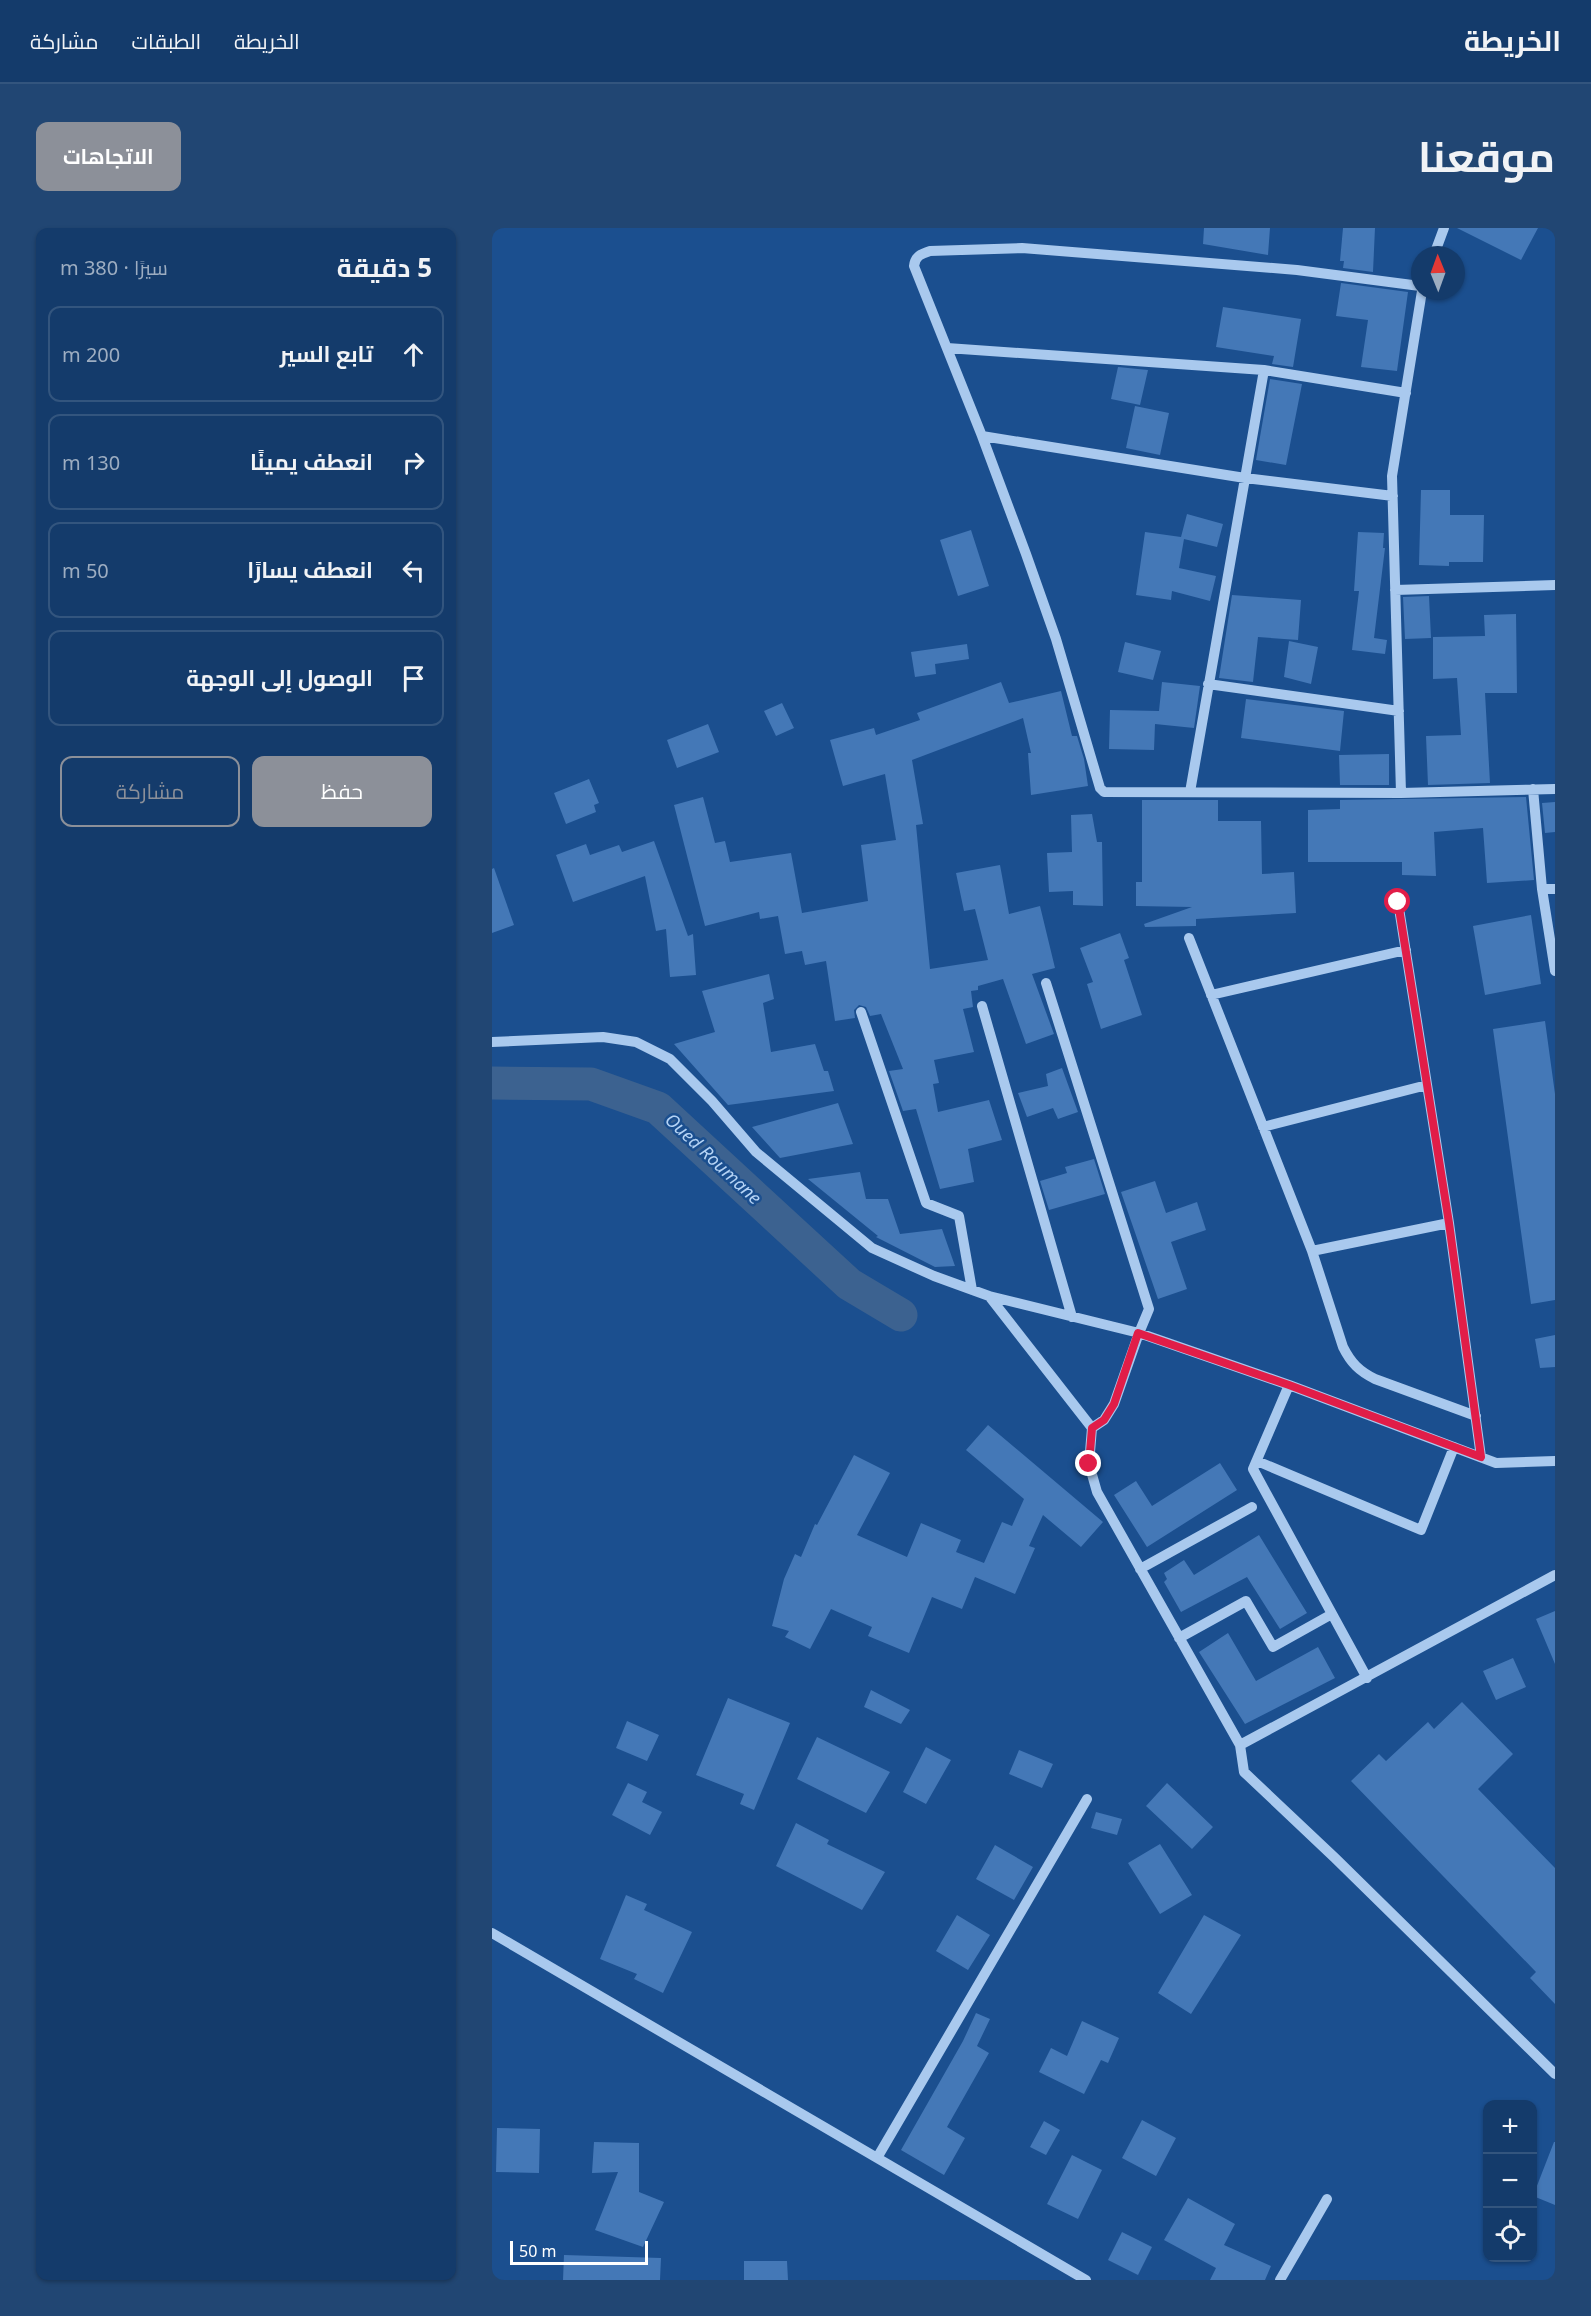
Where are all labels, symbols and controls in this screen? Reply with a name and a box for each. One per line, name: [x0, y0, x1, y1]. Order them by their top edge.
text: الخريطة: [1464, 21, 1561, 59]
text: مشاركة: [30, 27, 99, 55]
text: الطبقات: [132, 27, 201, 55]
text: الخريطة: [234, 27, 300, 55]
button: الاتجاهات: [36, 122, 181, 191]
text: موقعنا: [1418, 127, 1555, 184]
north arrow: [1411, 246, 1465, 300]
text: 5 دقيقة: [337, 249, 432, 285]
text: سيرًا · 380 m: [60, 254, 168, 281]
text: تابع السير: [280, 338, 373, 368]
icon: ahead: [397, 338, 430, 371]
text: 200 m: [62, 341, 120, 368]
text: انعطف يمينًا: [250, 446, 373, 476]
icon: right: [397, 446, 430, 479]
text: 130 m: [62, 449, 120, 476]
text: انعطف يسارًا: [247, 554, 373, 584]
icon: left: [397, 554, 430, 587]
text: 50 m: [62, 557, 109, 584]
text: الوصول إلى الوجهة: [186, 662, 373, 692]
icon: arrive: [397, 662, 430, 695]
button: مشاركة: [60, 756, 240, 827]
button: حفظ: [252, 756, 432, 827]
route start: [1384, 888, 1410, 914]
water label: Oued Roumane: [660, 1107, 767, 1209]
route end: [1075, 1450, 1101, 1476]
map controls: [1483, 2100, 1537, 2262]
button: +: [1483, 2100, 1537, 2154]
button: −: [1483, 2154, 1537, 2208]
button: locate: [1483, 2208, 1537, 2262]
scale bar: [510, 2238, 648, 2266]
text: 50 m: [519, 2240, 556, 2262]

